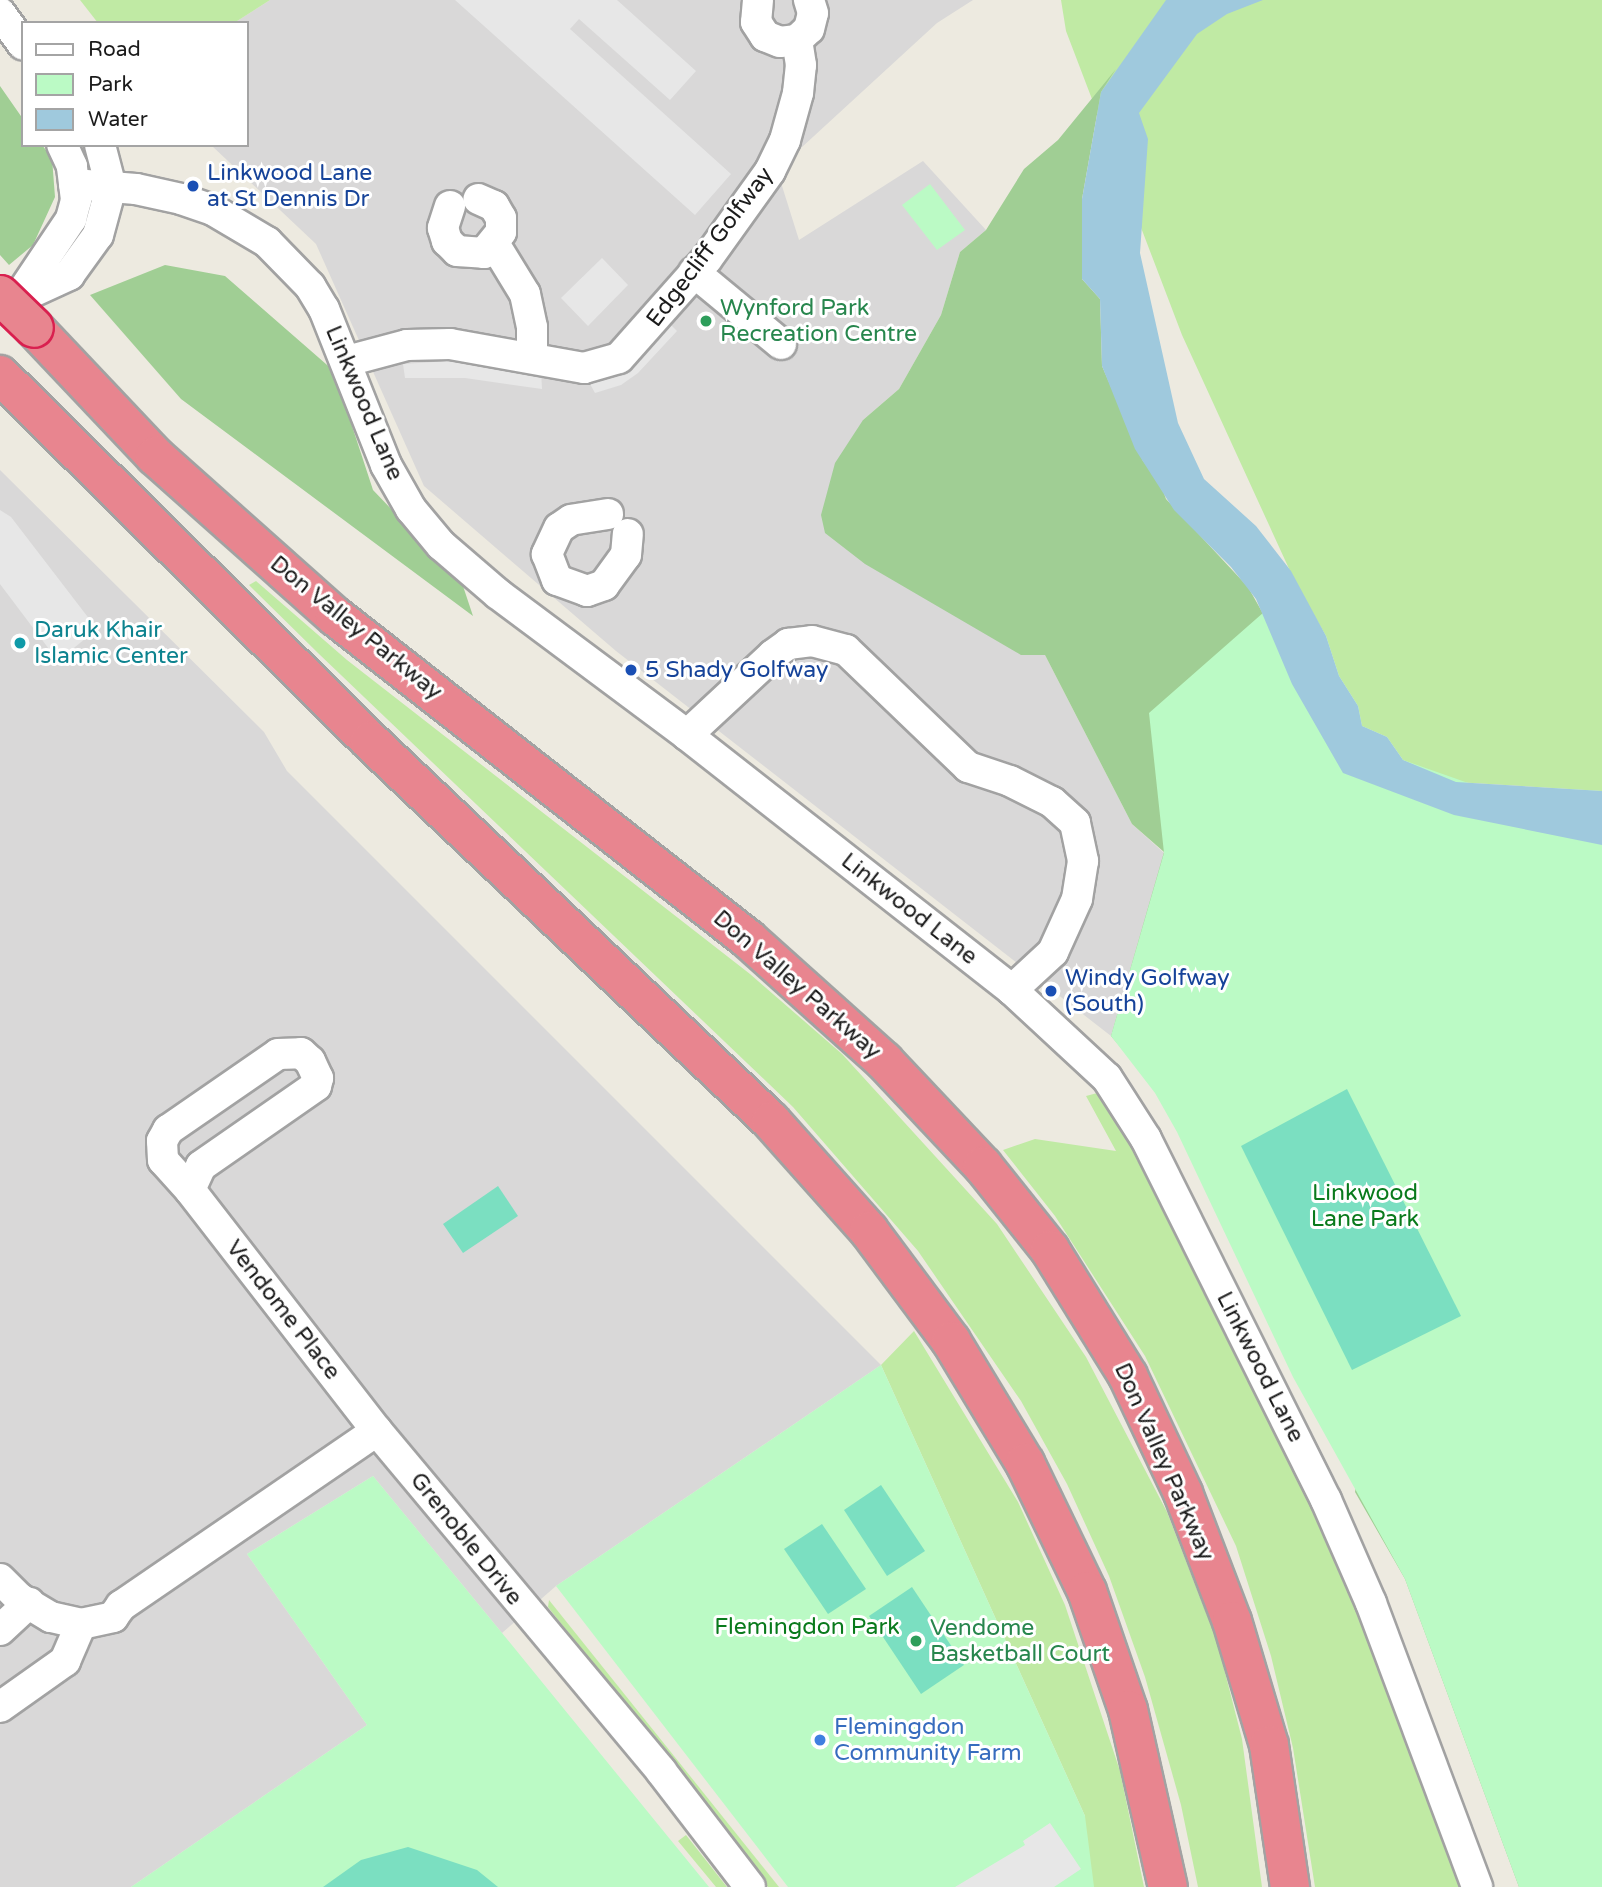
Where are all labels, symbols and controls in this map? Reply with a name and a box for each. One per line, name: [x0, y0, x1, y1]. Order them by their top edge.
legend: [21, 21, 248, 147]
text: Road: [88, 37, 141, 62]
text: Park: [88, 72, 133, 97]
text: Water: [88, 107, 148, 132]
place label: Linkwood Lane at St Dennis Dr: [207, 159, 372, 213]
street label: Edgecliff Golfway: [641, 162, 779, 332]
marker: Linkwood Lane at St Dennis Dr: [185, 178, 201, 194]
place label: Wynford Park Recreation Centre: [720, 294, 917, 348]
marker: Wynford Park Recreation Centre: [698, 313, 714, 329]
street label: Linkwood Lane: [319, 322, 409, 484]
street label: Don Valley Parkway: [264, 550, 448, 706]
place label: Daruk Khair Islamic Center: [34, 616, 188, 670]
marker: Daruk Khair Islamic Center: [12, 635, 28, 651]
place label: 5 Shady Golfway: [645, 656, 828, 684]
marker: 5 Shady Golfway: [623, 662, 639, 678]
street label: Linkwood Lane: [835, 847, 983, 971]
street label: Don Valley Parkway: [707, 905, 887, 1065]
place label: Windy Golfway (South): [1065, 964, 1230, 1018]
marker: Windy Golfway (South): [1043, 983, 1059, 999]
park label: Linkwood Lane Park: [1311, 1179, 1419, 1233]
street label: Vendome Place: [220, 1235, 346, 1385]
street label: Linkwood Lane: [1210, 1287, 1310, 1447]
street label: Don Valley Parkway: [1108, 1359, 1220, 1565]
street label: Grenoble Drive: [404, 1467, 528, 1611]
park label: Flemingdon Park: [714, 1613, 900, 1641]
place label: Vendome Basketball Court: [930, 1614, 1110, 1668]
marker: Vendome Basketball Court: [908, 1633, 924, 1649]
place label: Flemingdon Community Farm: [834, 1713, 1022, 1767]
marker: Flemingdon Community Farm: [812, 1732, 828, 1748]

